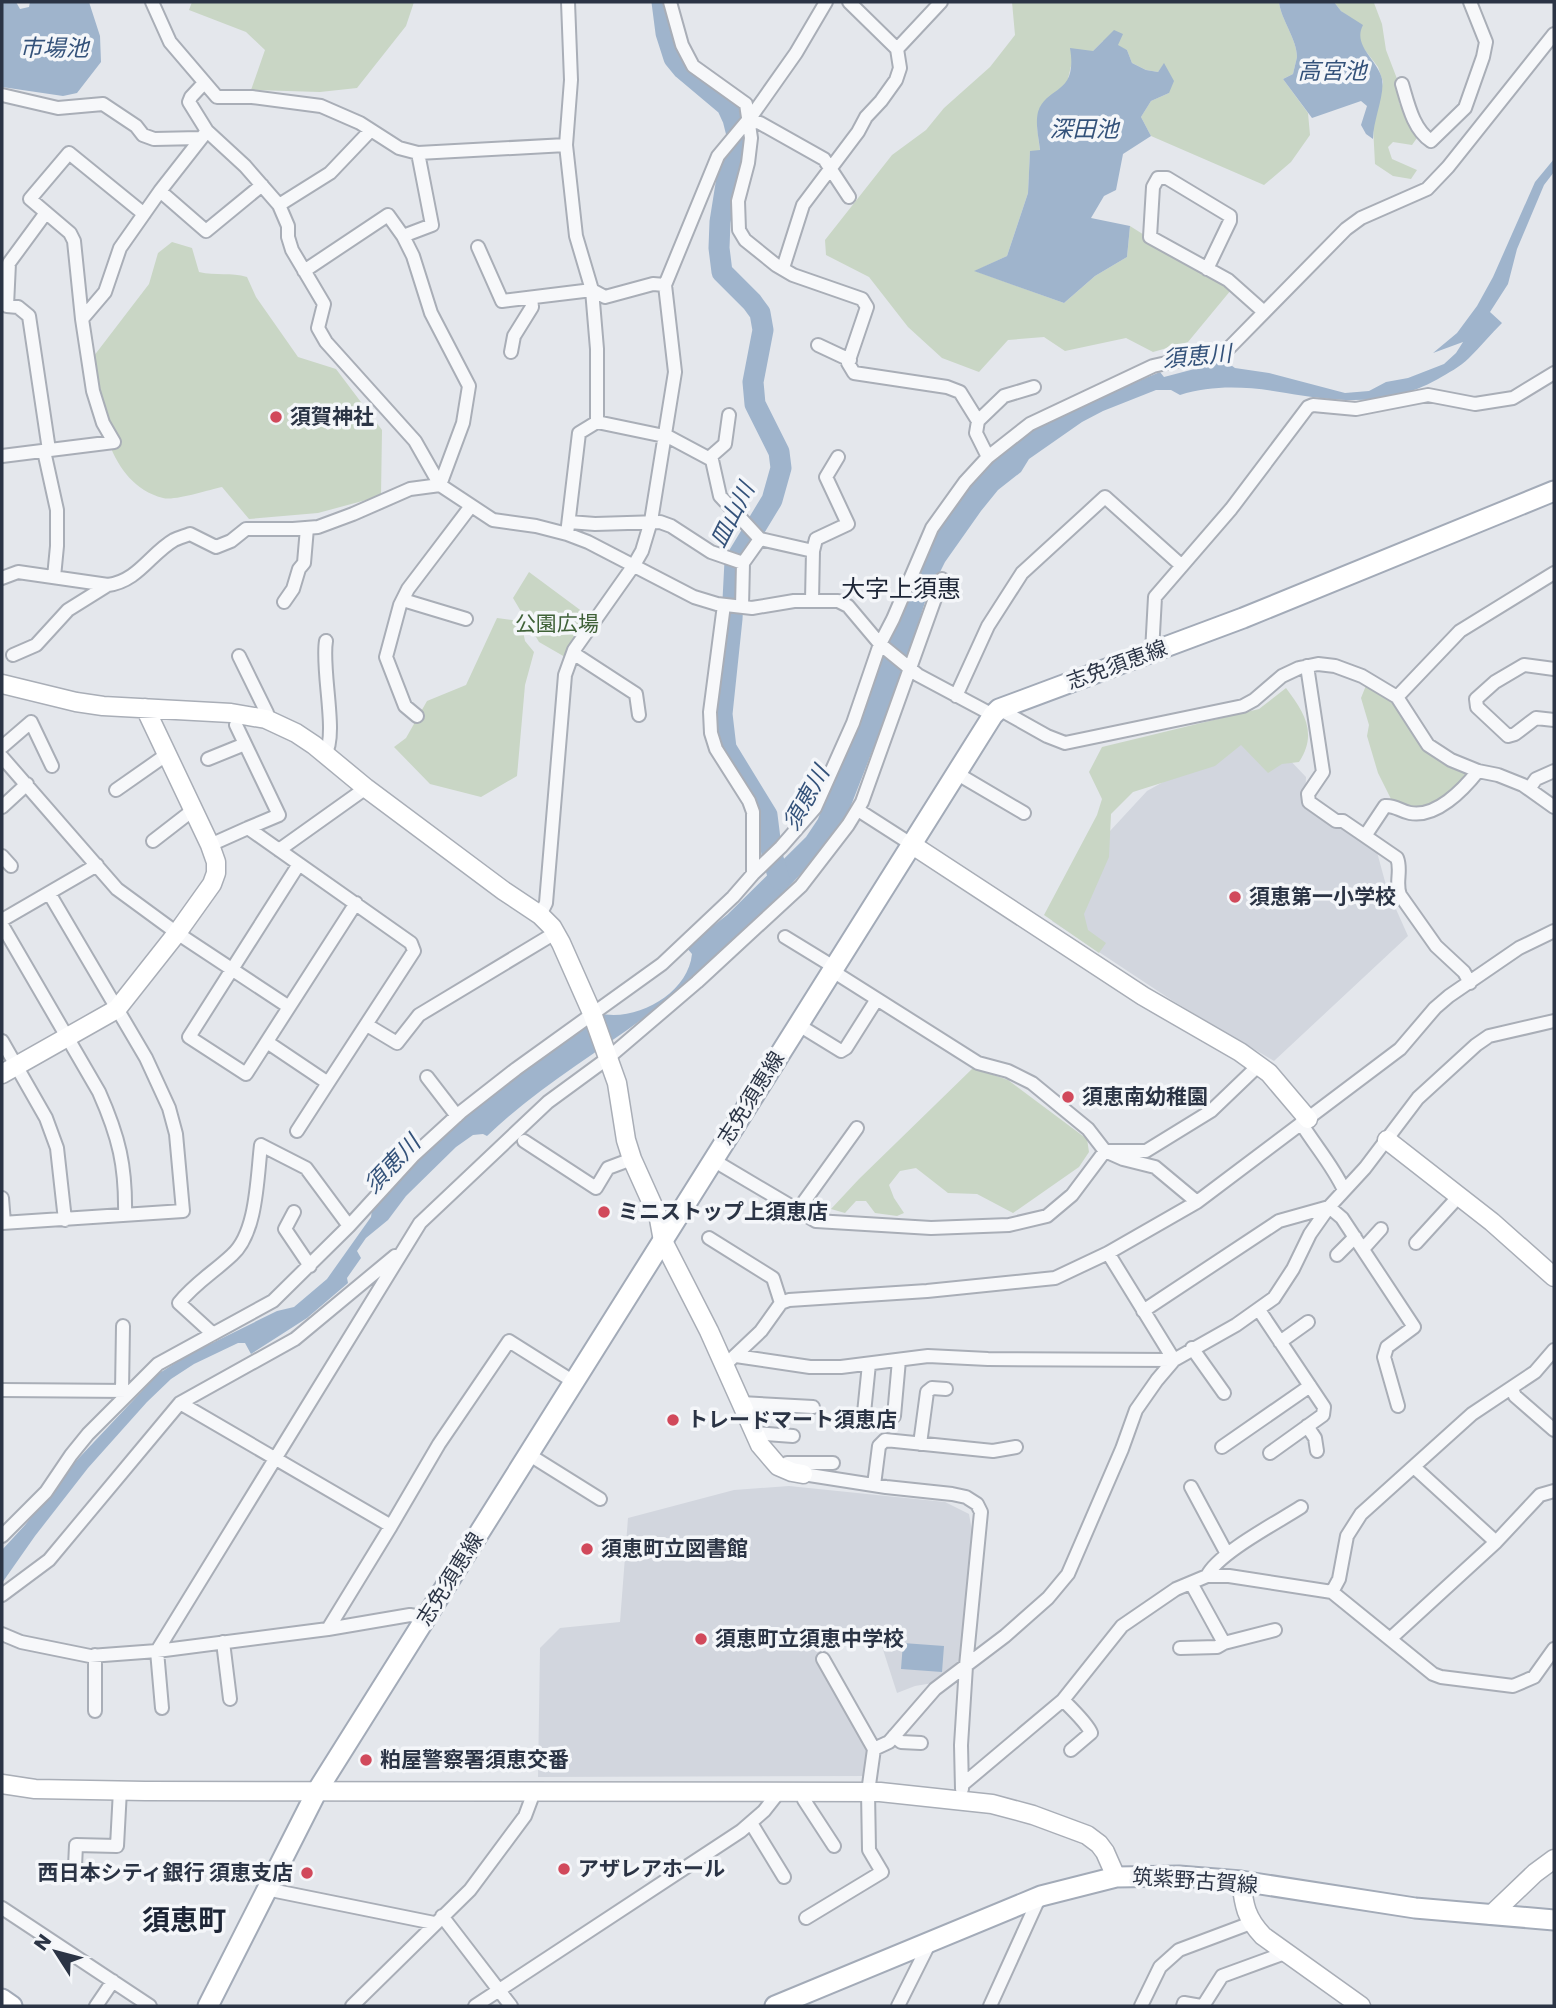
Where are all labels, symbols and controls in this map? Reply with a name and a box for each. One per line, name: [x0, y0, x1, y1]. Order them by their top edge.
water label: 市場池: [20, 32, 91, 64]
water label: 高宮池: [1298, 55, 1369, 87]
water label: 深田池: [1050, 113, 1121, 145]
water label: 須恵川: [1161, 337, 1236, 375]
place label: 須賀神社: [290, 402, 374, 431]
marker: 須賀神社: [268, 409, 284, 425]
water label: 皿山川: [702, 474, 763, 553]
district label: 大字上須惠: [841, 572, 961, 605]
park label: 公園広場: [515, 609, 599, 638]
street label: 志免須恵線: [1063, 633, 1171, 696]
water label: 須恵川: [775, 757, 838, 836]
place label: 須恵第一小学校: [1249, 882, 1396, 911]
marker: 須恵第一小学校: [1227, 889, 1243, 905]
street label: 志免須恵線: [710, 1046, 791, 1150]
place label: 須恵南幼稚園: [1082, 1082, 1208, 1111]
marker: 須恵南幼稚園: [1060, 1089, 1076, 1105]
water label: 須恵川: [357, 1126, 429, 1200]
place label: ミニストップ上須恵店: [618, 1197, 828, 1226]
marker: ミニストップ上須恵店: [596, 1204, 612, 1220]
place label: トレードマート須恵店: [687, 1405, 897, 1434]
marker: トレードマート須恵店: [665, 1412, 681, 1428]
street label: 志免須恵線: [409, 1527, 490, 1631]
place label: 須恵町立図書館: [601, 1534, 748, 1563]
marker: 須恵町立図書館: [579, 1541, 595, 1557]
place label: 須恵町立須恵中学校: [715, 1624, 904, 1653]
marker: 須恵町立須恵中学校: [693, 1631, 709, 1647]
place label: 粕屋警察署須恵交番: [380, 1745, 569, 1774]
marker: 粕屋警察署須恵交番: [358, 1752, 374, 1768]
place label: アザレアホール: [578, 1854, 725, 1883]
place label: 西日本シティ銀行 須恵支店: [38, 1858, 293, 1887]
marker: アザレアホール: [556, 1861, 572, 1877]
street label: 筑紫野古賀線: [1131, 1862, 1259, 1899]
marker: 西日本シティ銀行 須恵支店: [299, 1865, 315, 1881]
district label: 須恵町: [142, 1901, 226, 1940]
north arrow: [21, 1917, 91, 1987]
text: N: [28, 1929, 58, 1956]

